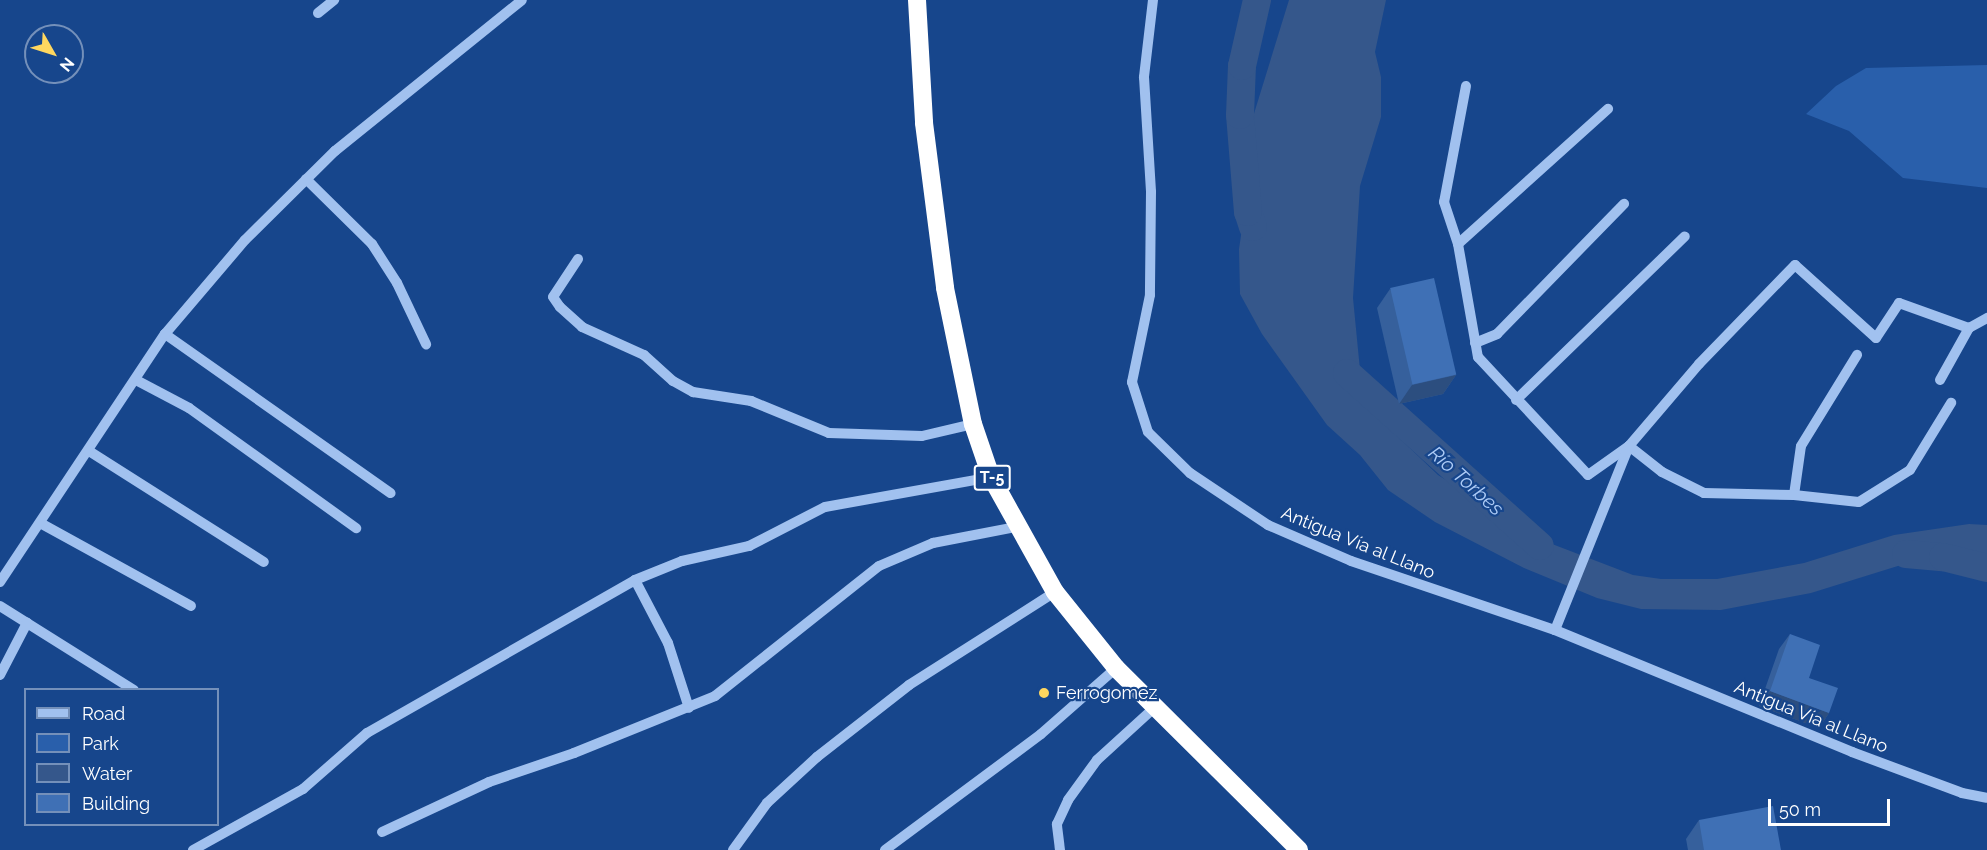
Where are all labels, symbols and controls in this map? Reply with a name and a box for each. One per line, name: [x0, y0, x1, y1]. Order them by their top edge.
north arrow: [24, 24, 84, 84]
text: N: [56, 54, 78, 75]
water label: Río Torbes: [1423, 441, 1509, 521]
road number: T-5: [972, 465, 1012, 491]
street label: Antigua Vía al Llano: [1277, 502, 1439, 584]
street label: Antigua Vía al Llano: [1730, 676, 1892, 758]
place label: Ferrogomez: [1056, 682, 1157, 704]
marker: Ferrogomez: [1037, 686, 1051, 700]
legend: [24, 688, 219, 826]
text: Road: [82, 703, 125, 724]
text: Park: [82, 733, 119, 754]
text: Water: [82, 763, 132, 784]
scale bar: [1771, 787, 1892, 825]
text: Building: [82, 793, 150, 814]
text: 50 m: [1779, 799, 1821, 820]

